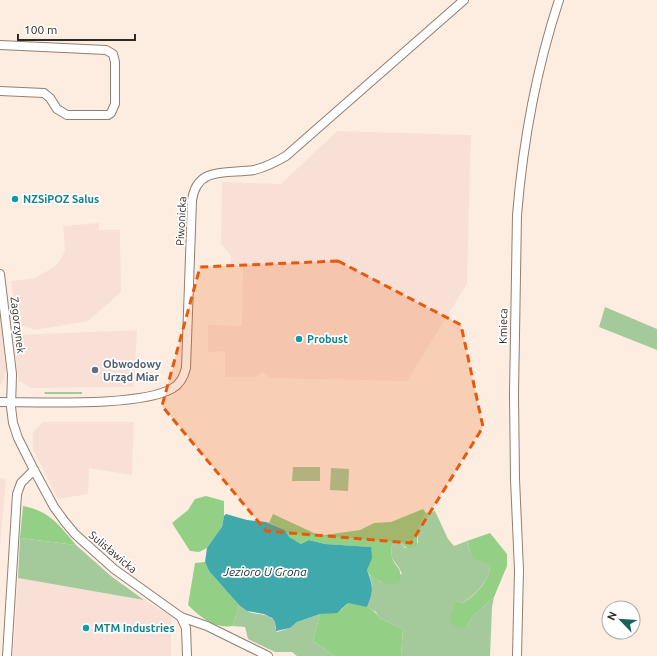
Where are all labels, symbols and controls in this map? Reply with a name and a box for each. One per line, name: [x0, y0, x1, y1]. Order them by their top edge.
scale bar: [18, 16, 135, 42]
text: 100 m: [24, 23, 57, 36]
place label: NZSiPOZ Salus: [23, 193, 99, 205]
marker: NZSiPOZ Salus: [10, 194, 20, 204]
street label: Piwonicka: [174, 196, 188, 246]
street label: Zagorzynek: [9, 296, 27, 355]
street label: Kmieca: [497, 308, 509, 344]
place label: Probust: [307, 333, 348, 345]
marker: Probust: [294, 334, 304, 344]
place label: Obwodowy Urząd Miar: [103, 358, 161, 384]
marker: Obwodowy Urząd Miar: [90, 365, 100, 375]
street label: Sulisławicka: [87, 529, 139, 575]
water label: Jezioro U Grona: [222, 565, 307, 578]
north arrow: [601, 600, 641, 640]
text: N: [605, 610, 619, 622]
place label: MTM Industries: [94, 622, 175, 634]
marker: MTM Industries: [81, 623, 91, 633]

